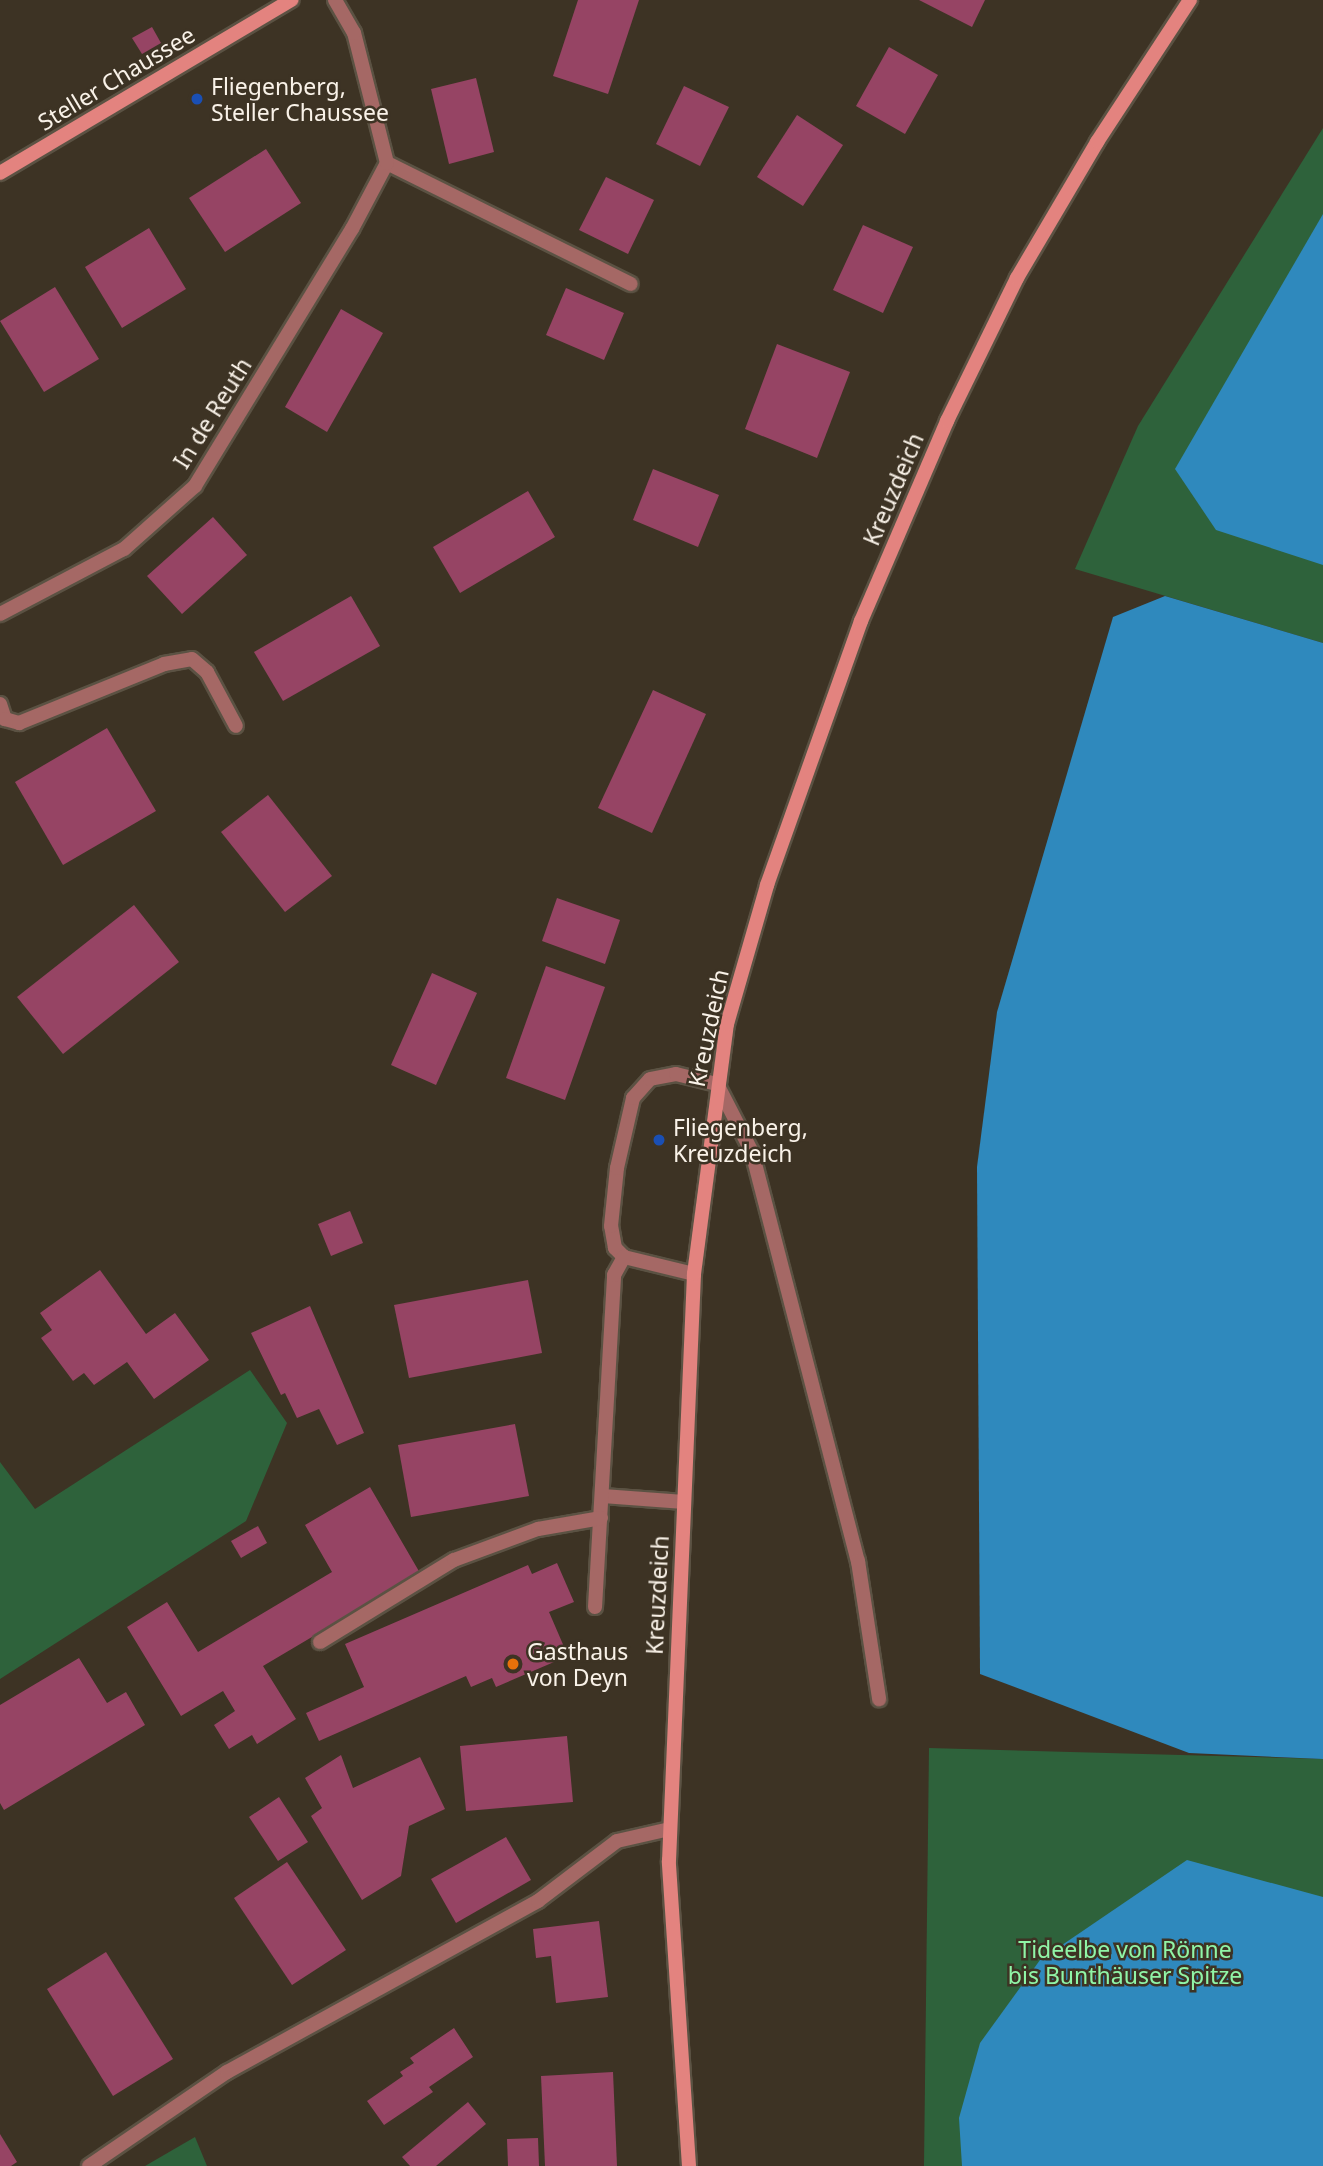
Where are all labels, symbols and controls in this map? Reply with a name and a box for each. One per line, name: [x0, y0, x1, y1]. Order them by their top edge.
street label: Steller Chaussee: [33, 20, 199, 136]
place label: Fliegenberg, Steller Chaussee: [211, 72, 389, 126]
marker: Fliegenberg, Steller Chaussee: [189, 91, 205, 107]
street label: In de Reuth: [167, 353, 257, 473]
street label: Kreuzdeich: [857, 429, 929, 549]
street label: Kreuzdeich: [682, 967, 734, 1089]
place label: Fliegenberg, Kreuzdeich: [673, 1113, 808, 1167]
marker: Fliegenberg, Kreuzdeich: [651, 1132, 667, 1148]
street label: Kreuzdeich: [640, 1535, 674, 1655]
place label: Gasthaus von Deyn: [527, 1637, 628, 1691]
marker: Gasthaus von Deyn: [505, 1656, 521, 1672]
park label: Tideelbe von Rönne bis Bunthäuser Spitze: [1008, 1935, 1242, 1989]

